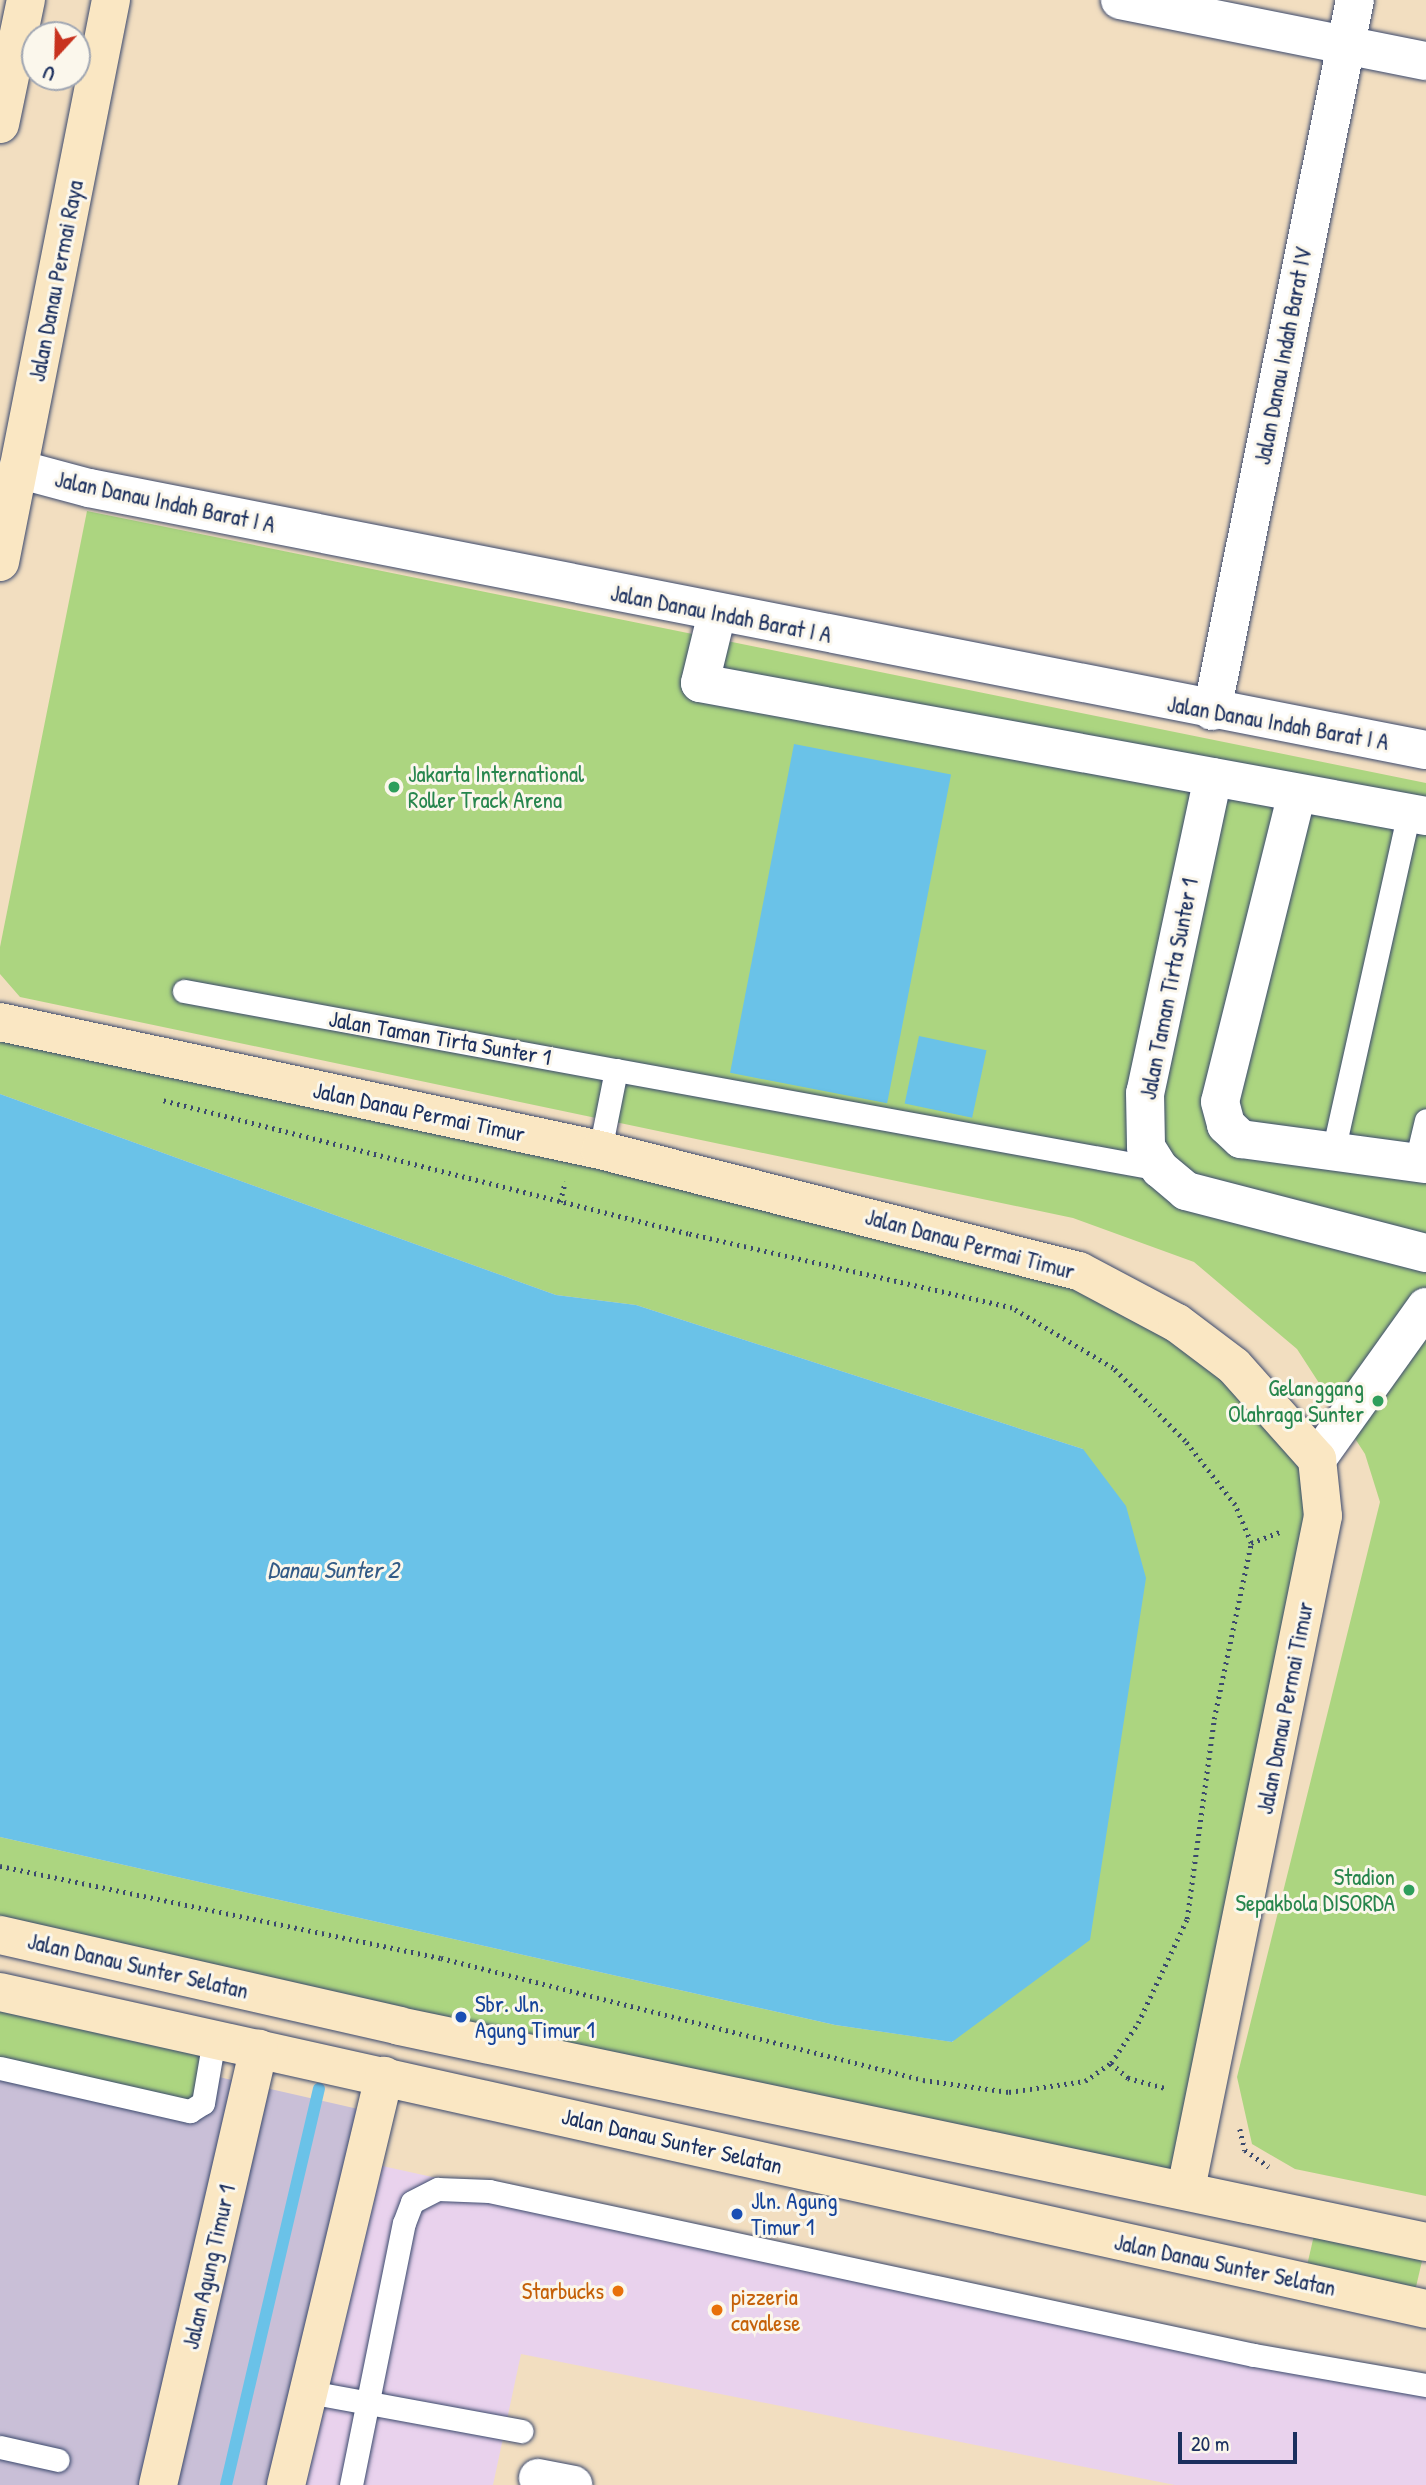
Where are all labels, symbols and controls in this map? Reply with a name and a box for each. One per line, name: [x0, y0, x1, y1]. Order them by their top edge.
north arrow: [21, 21, 91, 91]
text: U: [39, 60, 59, 88]
street label: Jalan Danau Permai Raya: [23, 178, 89, 384]
street label: Jalan Danau Indah Barat IV: [1248, 245, 1318, 467]
street label: Jalan Danau Indah Barat I A: [52, 465, 278, 539]
street label: Jalan Danau Indah Barat I A: [608, 579, 834, 649]
street label: Jalan Danau Indah Barat I A: [1165, 690, 1391, 756]
place label: Jakarta International Roller Track Arena: [408, 760, 584, 814]
marker: Jakarta International Roller Track Arena: [386, 779, 402, 795]
street label: Jalan Taman Tirta Sunter 1: [1134, 876, 1204, 1102]
street label: Jalan Taman Tirta Sunter 1: [327, 1005, 553, 1071]
street label: Jalan Danau Permai Timur: [311, 1076, 527, 1148]
street label: Jalan Danau Permai Timur: [862, 1203, 1078, 1285]
place label: Gelanggang Olahraga Sunter: [1228, 1374, 1364, 1428]
marker: Gelanggang Olahraga Sunter: [1370, 1393, 1386, 1409]
water label: Danau Sunter 2: [267, 1556, 399, 1584]
street label: Jalan Danau Permai Timur: [1251, 1599, 1319, 1817]
place label: Stadion Sepakbola DISORDA: [1235, 1863, 1395, 1917]
marker: Stadion Sepakbola DISORDA: [1401, 1882, 1417, 1898]
street label: Jalan Danau Sunter Selatan: [25, 1927, 251, 2005]
place label: Sbr. Jln. Agung Timur 1: [475, 1990, 595, 2044]
marker: Sbr. Jln. Agung Timur 1: [453, 2009, 469, 2025]
street label: Jalan Danau Sunter Selatan: [559, 2102, 785, 2180]
street label: Jalan Agung Timur 1: [177, 2182, 241, 2352]
place label: Jln. Agung Timur 1: [751, 2187, 838, 2241]
marker: Jln. Agung Timur 1: [729, 2206, 745, 2222]
street label: Jalan Danau Sunter Selatan: [1112, 2228, 1338, 2302]
place label: Starbucks: [522, 2277, 604, 2305]
marker: Starbucks: [610, 2283, 626, 2299]
place label: pizzeria cavalese: [731, 2283, 800, 2337]
marker: pizzeria cavalese: [709, 2302, 725, 2318]
scale bar: [1181, 2418, 1300, 2462]
text: 20 m: [1191, 2429, 1229, 2458]

